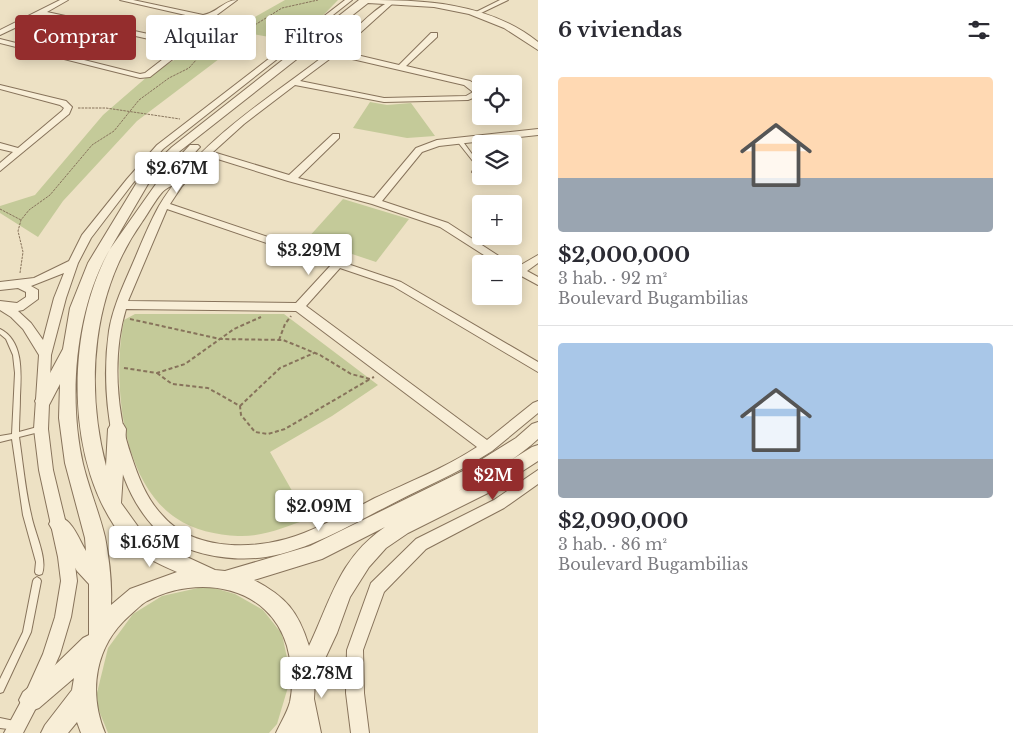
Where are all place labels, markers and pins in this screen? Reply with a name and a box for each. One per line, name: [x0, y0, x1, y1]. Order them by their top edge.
pin: $2.67M: [136, 152, 218, 194]
pin: $3.29M: [268, 234, 350, 276]
pin: $2M: [469, 458, 517, 501]
pin: $2.09M: [278, 490, 360, 532]
pin: $1.65M: [109, 526, 191, 568]
pin: $2.78M: [281, 656, 363, 699]

